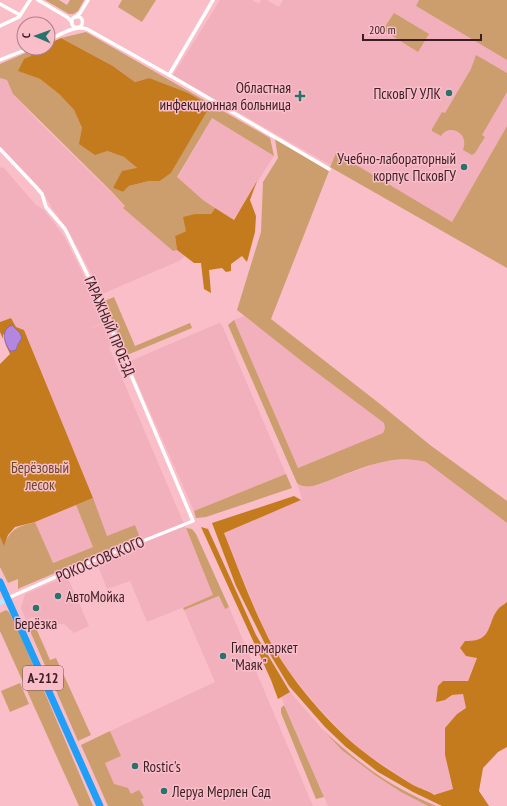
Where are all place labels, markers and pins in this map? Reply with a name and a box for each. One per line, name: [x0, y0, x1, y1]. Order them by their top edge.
place label: Областная инфекционная больница: [160, 78, 291, 114]
place label: ПсковГУ УЛК: [373, 84, 442, 103]
marker: ПсковГУ УЛК: [444, 88, 454, 98]
marker: Областная инфекционная больница: [294, 90, 306, 102]
place label: Учебно-лабораторный корпус ПсковГУ: [337, 149, 456, 185]
marker: Учебно-лабораторный корпус ПсковГУ: [459, 162, 469, 172]
place label: АвтоМойка: [66, 587, 125, 606]
marker: АвтоМойка: [53, 591, 63, 601]
marker: Берёзка: [31, 603, 41, 613]
place label: Берёзка: [15, 614, 57, 633]
place label: Гипермаркет "Маяк": [231, 638, 298, 674]
marker: Гипермаркет "Маяк": [218, 651, 228, 661]
place label: Rostic's: [143, 757, 181, 776]
marker: Rostic's: [130, 761, 140, 771]
place label: Леруа Мерлен Сад: [171, 782, 271, 801]
marker: Леруа Мерлен Сад: [159, 786, 169, 796]

